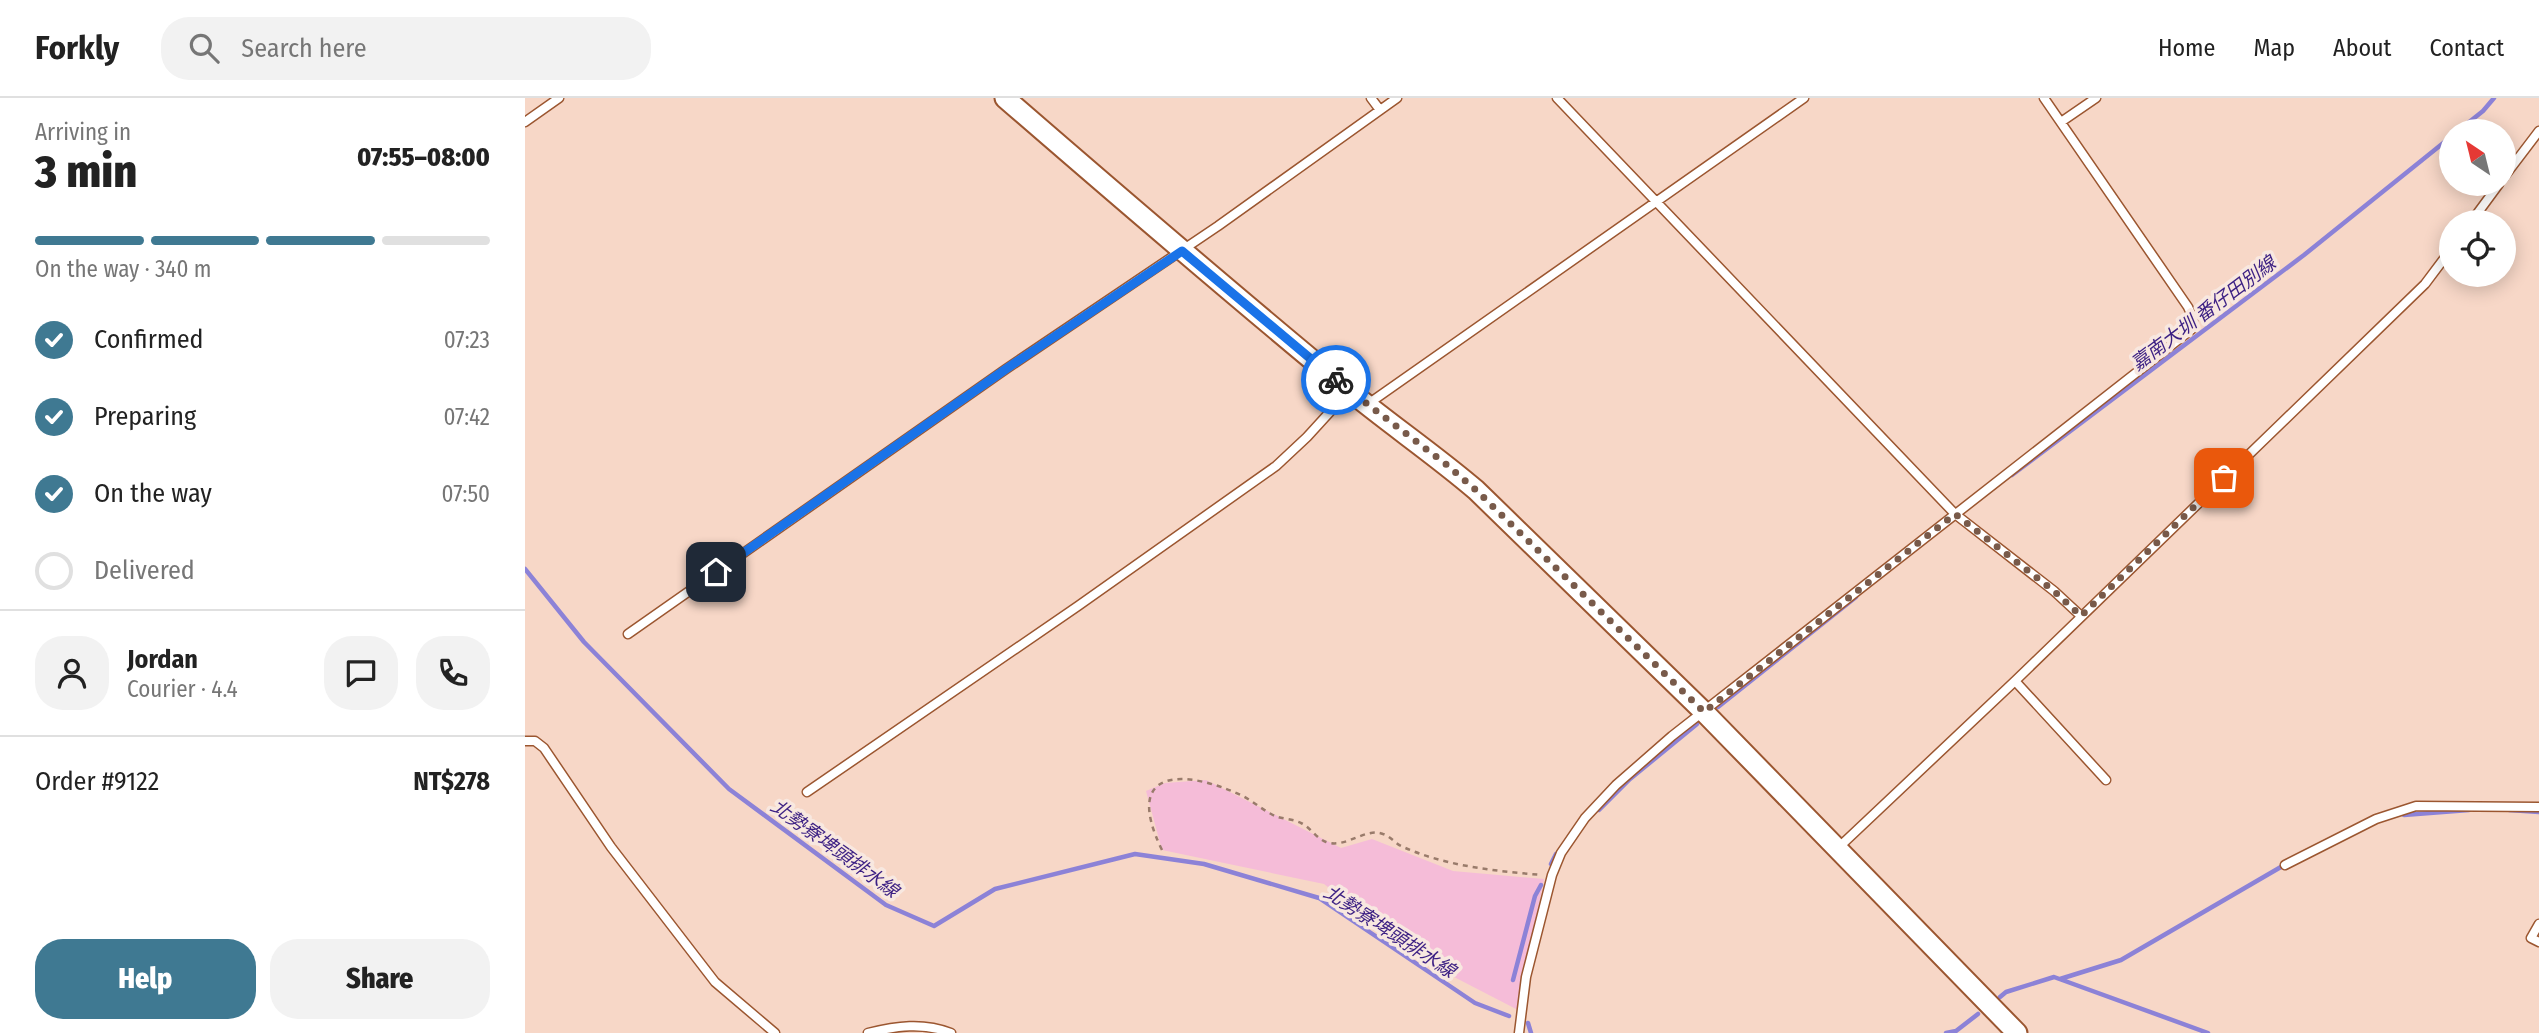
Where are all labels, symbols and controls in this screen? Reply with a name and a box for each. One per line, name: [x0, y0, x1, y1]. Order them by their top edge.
search box: [161, 17, 651, 80]
text: Forkly: [35, 28, 119, 68]
icon: search: [185, 29, 223, 67]
text: Search here: [241, 33, 367, 64]
text: Home: [2158, 34, 2215, 62]
text: Map: [2253, 34, 2295, 62]
text: About: [2333, 34, 2391, 62]
text: Contact: [2429, 34, 2504, 62]
text: Arriving in: [35, 118, 131, 146]
north arrow: [2439, 119, 2517, 196]
map controls: [2439, 119, 2516, 287]
text: 07:55–08:00: [357, 142, 490, 173]
text: 3 min: [35, 144, 137, 199]
button: locate: [2439, 210, 2516, 287]
water label: 嘉南大圳 番仔田別線: [2126, 250, 2282, 375]
text: On the way · 340 m: [35, 255, 211, 283]
icon: check: [35, 321, 73, 359]
text: Confirmed: [94, 324, 204, 355]
text: 07:23: [444, 326, 490, 354]
courier: [1301, 345, 1371, 415]
icon: bike: [1317, 361, 1355, 399]
icon: check: [35, 398, 73, 436]
text: Preparing: [94, 401, 196, 432]
text: 07:42: [443, 403, 490, 431]
pin: [2194, 448, 2254, 508]
icon: bag: [2205, 459, 2243, 497]
icon: check: [35, 475, 73, 513]
text: On the way: [94, 478, 212, 509]
text: 07:50: [442, 480, 490, 508]
pin: [686, 542, 746, 602]
icon: home: [697, 553, 735, 591]
text: Delivered: [94, 555, 195, 586]
button: person: [35, 636, 109, 710]
button: chat: [324, 636, 398, 710]
button: phone: [416, 636, 490, 710]
text: Jordan: [127, 644, 198, 675]
text: Courier · 4.4: [127, 675, 238, 703]
text: Order #9122: [35, 766, 159, 797]
text: NT$278: [413, 766, 490, 797]
water label: 北勢寮埤頭排水線: [766, 794, 905, 904]
water label: 北勢寮埤頭排水線: [1320, 880, 1461, 984]
button: Help: [35, 939, 256, 1019]
button: Share: [270, 939, 490, 1019]

